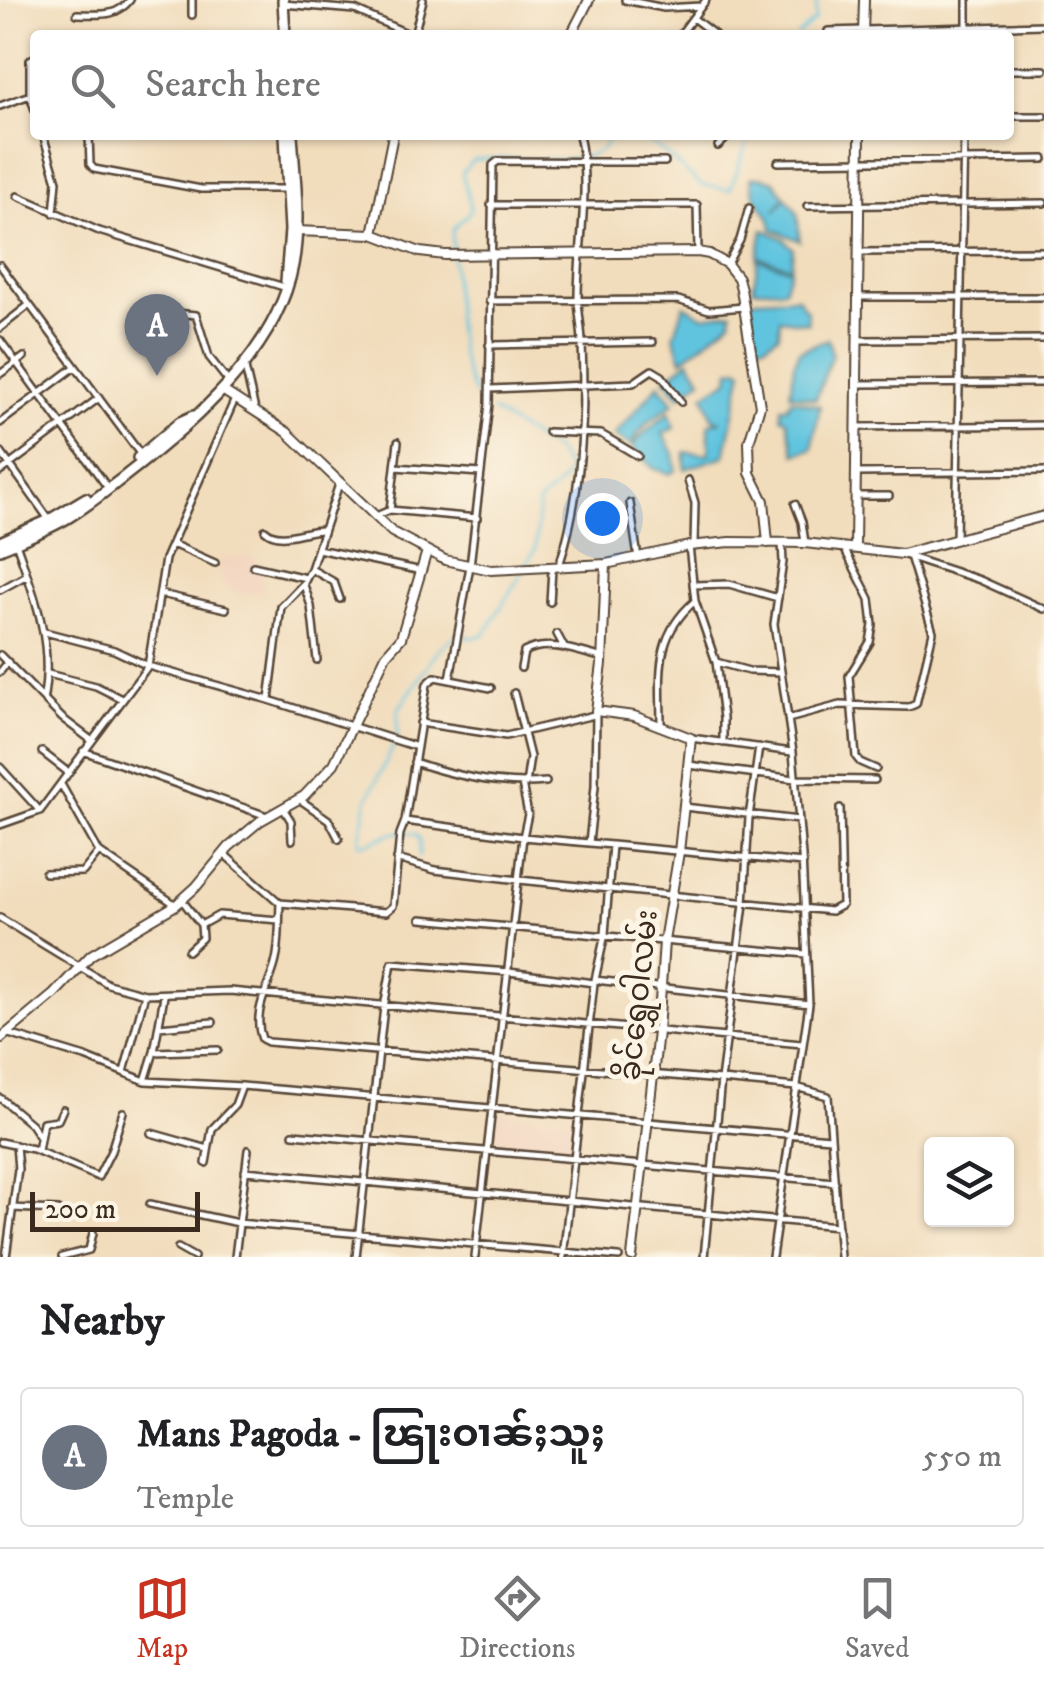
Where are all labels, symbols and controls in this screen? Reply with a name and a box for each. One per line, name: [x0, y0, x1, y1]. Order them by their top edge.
search box: [30, 30, 1014, 140]
icon: search: [65, 58, 120, 113]
text: Search here: [145, 61, 321, 109]
pin: A: [124, 294, 190, 376]
your location: [577, 493, 628, 544]
street label: ခိုင်ရွှေဝါလမ်း: [607, 907, 672, 1083]
map controls: [924, 1137, 1014, 1227]
button: layers: [924, 1137, 1014, 1227]
scale bar: [30, 1187, 200, 1232]
text: 200 m: [45, 1192, 116, 1227]
text: Nearby: [40, 1296, 164, 1348]
text: Mans Pagoda - ၽြႃးဝၢၼ်ႈသူႈ: [137, 1411, 605, 1459]
text: A: [64, 1437, 85, 1477]
text: 550 m: [922, 1437, 1002, 1477]
text: Temple: [137, 1479, 234, 1519]
tab: Map: [135, 1571, 190, 1666]
tab: Directions: [459, 1571, 575, 1666]
tab: Saved: [845, 1571, 909, 1666]

